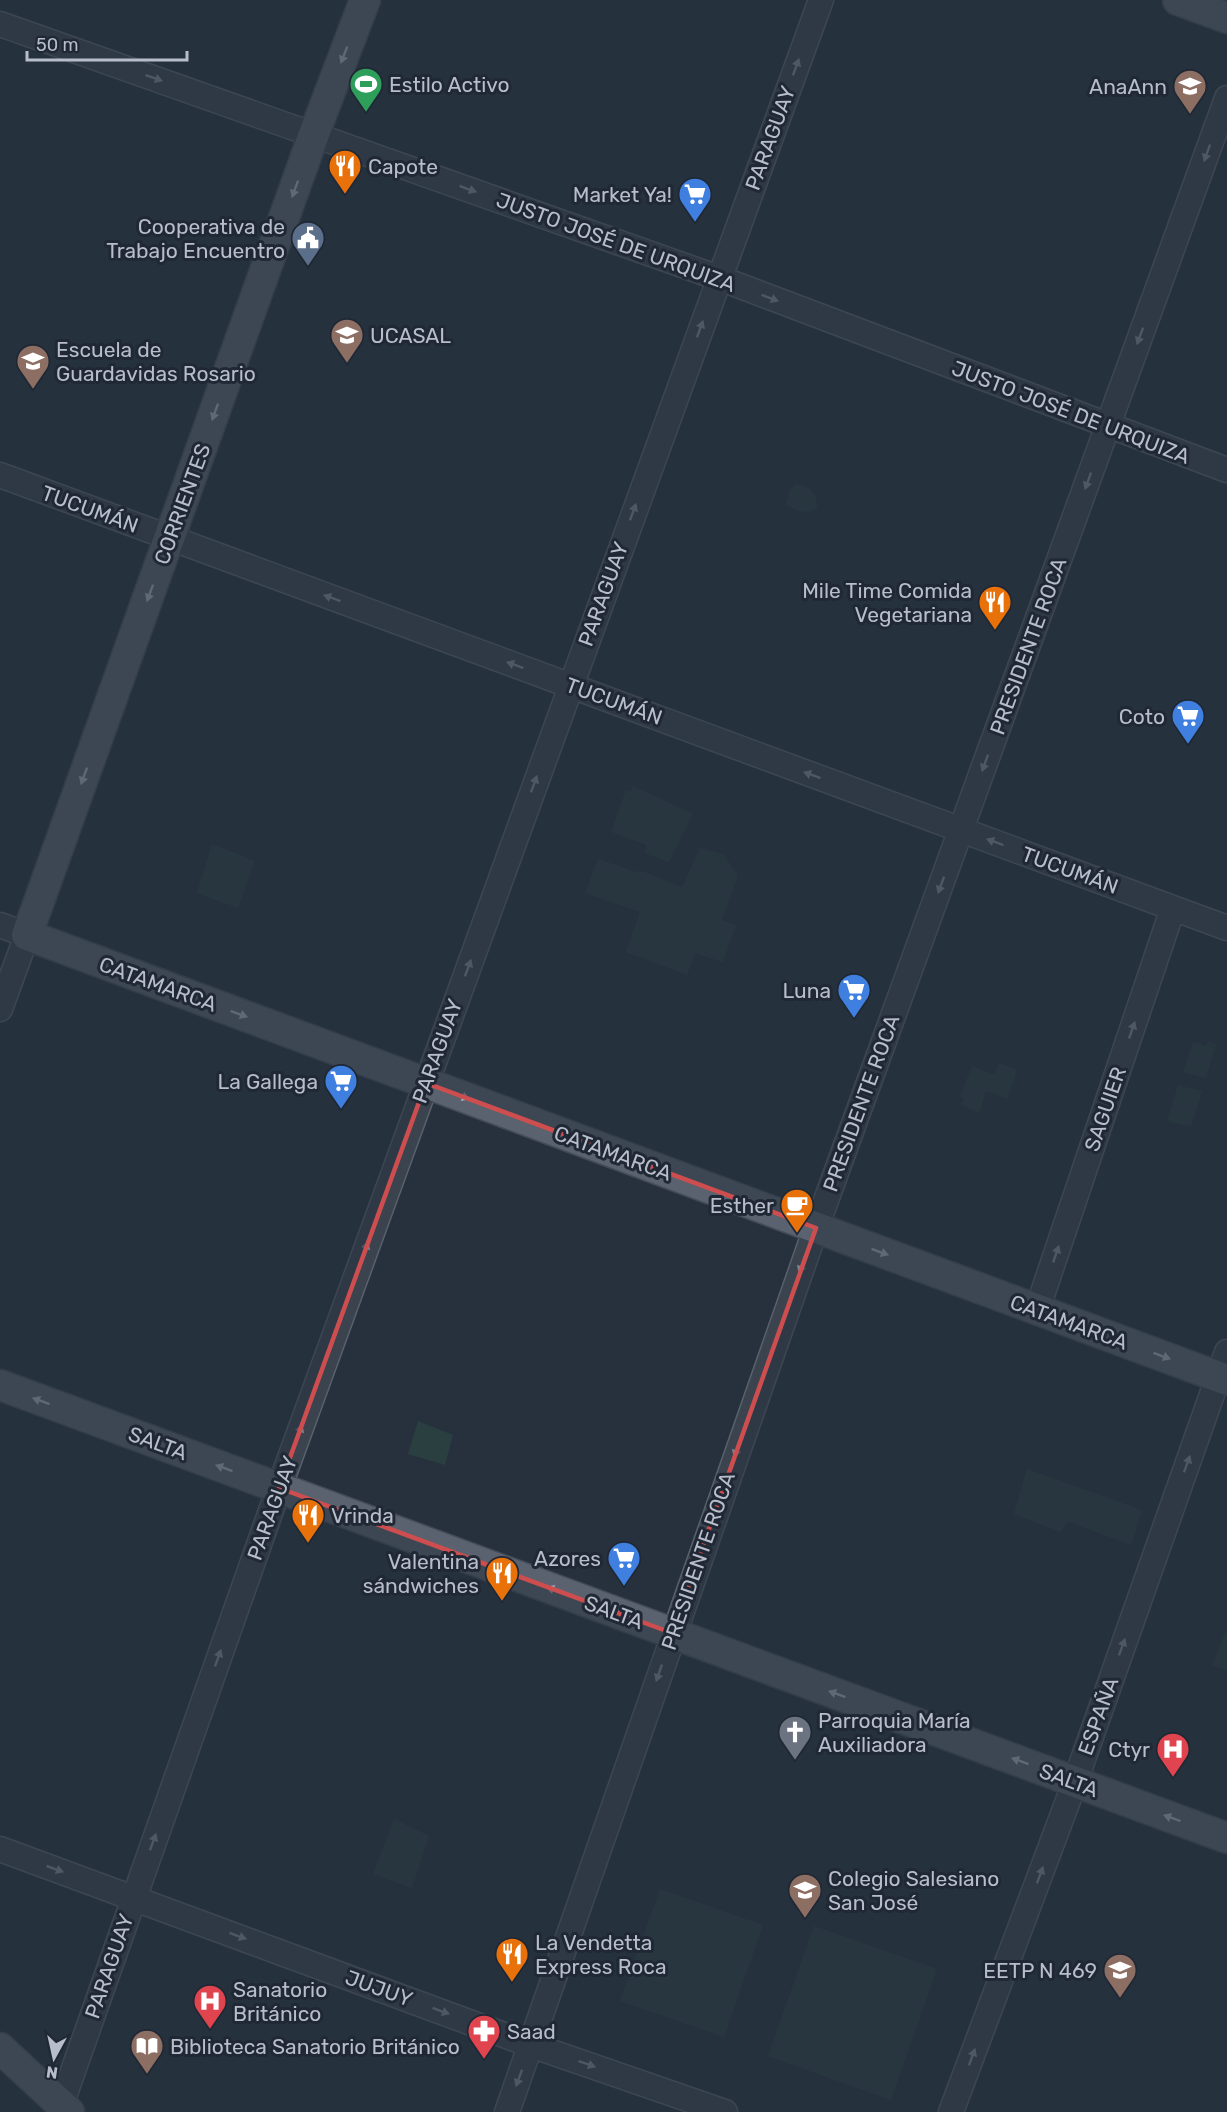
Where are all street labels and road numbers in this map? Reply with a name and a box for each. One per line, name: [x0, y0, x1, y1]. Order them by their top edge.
street label: PARAGUAY: [740, 82, 800, 194]
street label: JUSTO JOSÉ DE URQUIZA: [493, 187, 739, 297]
street label: JUSTO JOSÉ DE URQUIZA: [949, 355, 1193, 469]
street label: CORRIENTES: [149, 440, 215, 568]
street label: TUCUMÁN: [38, 480, 142, 538]
street label: PARAGUAY: [573, 538, 633, 650]
street label: PRESIDENTE ROCA: [984, 554, 1072, 738]
street label: TUCUMÁN: [562, 672, 666, 730]
street label: TUCUMÁN: [1018, 841, 1122, 899]
street label: CATAMARCA: [96, 951, 220, 1017]
street label: PARAGUAY: [407, 995, 467, 1107]
street label: PRESIDENTE ROCA: [817, 1011, 905, 1195]
street label: SAGUIER: [1079, 1063, 1131, 1155]
street label: CATAMARCA: [551, 1120, 675, 1186]
street label: CATAMARCA: [1007, 1289, 1131, 1355]
street label: SALTA: [125, 1421, 191, 1465]
street label: PARAGUAY: [242, 1452, 302, 1564]
street label: PRESIDENTE ROCA: [656, 1469, 740, 1653]
street label: SALTA: [581, 1590, 647, 1634]
street label: ESPAÑA: [1072, 1674, 1124, 1758]
street label: SALTA: [1036, 1758, 1102, 1802]
street label: PARAGUAY: [79, 1910, 139, 2022]
street label: JUJUY: [342, 1964, 416, 2012]

